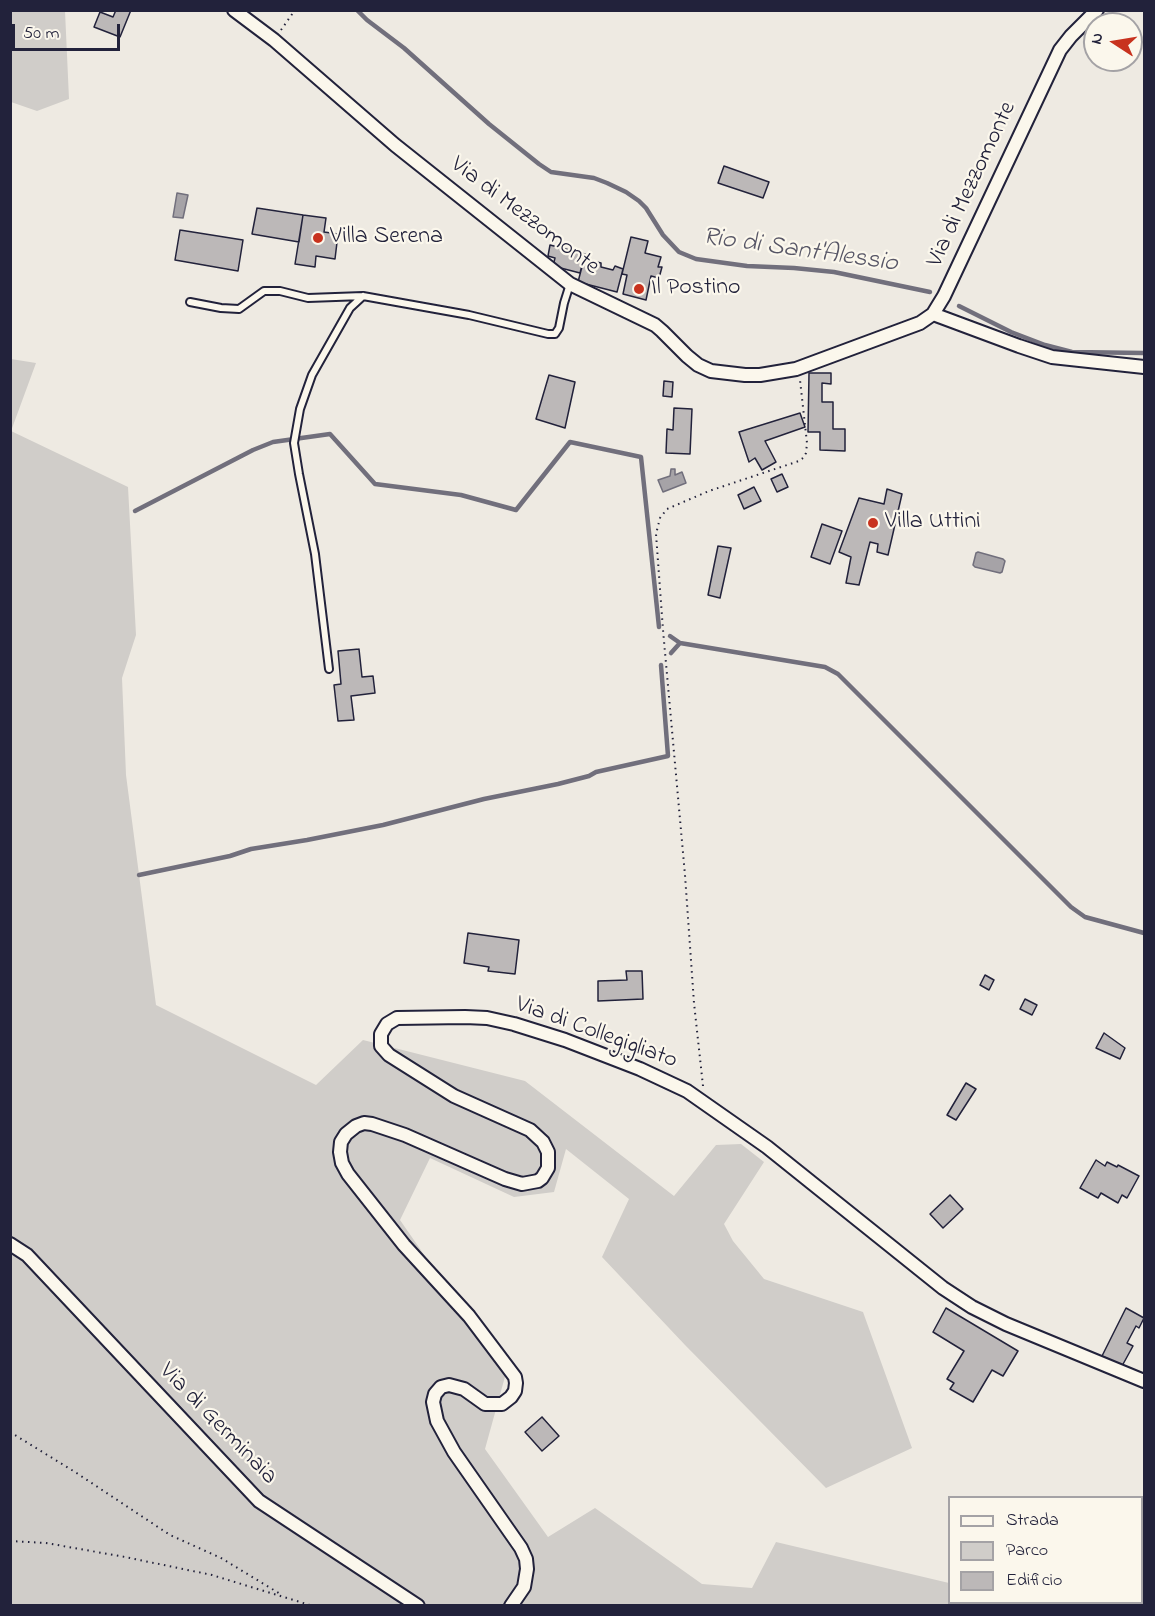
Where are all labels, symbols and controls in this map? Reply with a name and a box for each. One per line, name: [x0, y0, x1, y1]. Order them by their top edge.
scale bar: [15, 12, 123, 50]
north arrow: [1083, 12, 1143, 72]
text: 50 m: [23, 21, 60, 47]
text: N: [1084, 31, 1110, 46]
street label: Via di Mezzomonte: [922, 98, 1024, 272]
street label: Via di Mezzomonte: [444, 152, 604, 282]
water label: Rio di Sant'Alessio: [701, 223, 899, 281]
place label: Villa Serena: [330, 224, 443, 252]
marker: Villa Serena: [311, 231, 325, 245]
place label: Il Postino: [651, 275, 741, 303]
marker: Il Postino: [632, 282, 646, 296]
place label: Villa Uttini: [885, 509, 981, 537]
marker: Villa Uttini: [866, 516, 880, 530]
street label: Via di Collegigliato: [511, 991, 681, 1077]
street label: Via di Germinaia: [152, 1358, 282, 1492]
legend: [948, 1496, 1143, 1604]
text: Strada: [1006, 1508, 1059, 1534]
text: Parco: [1006, 1538, 1048, 1564]
text: Edificio: [1006, 1568, 1062, 1594]

